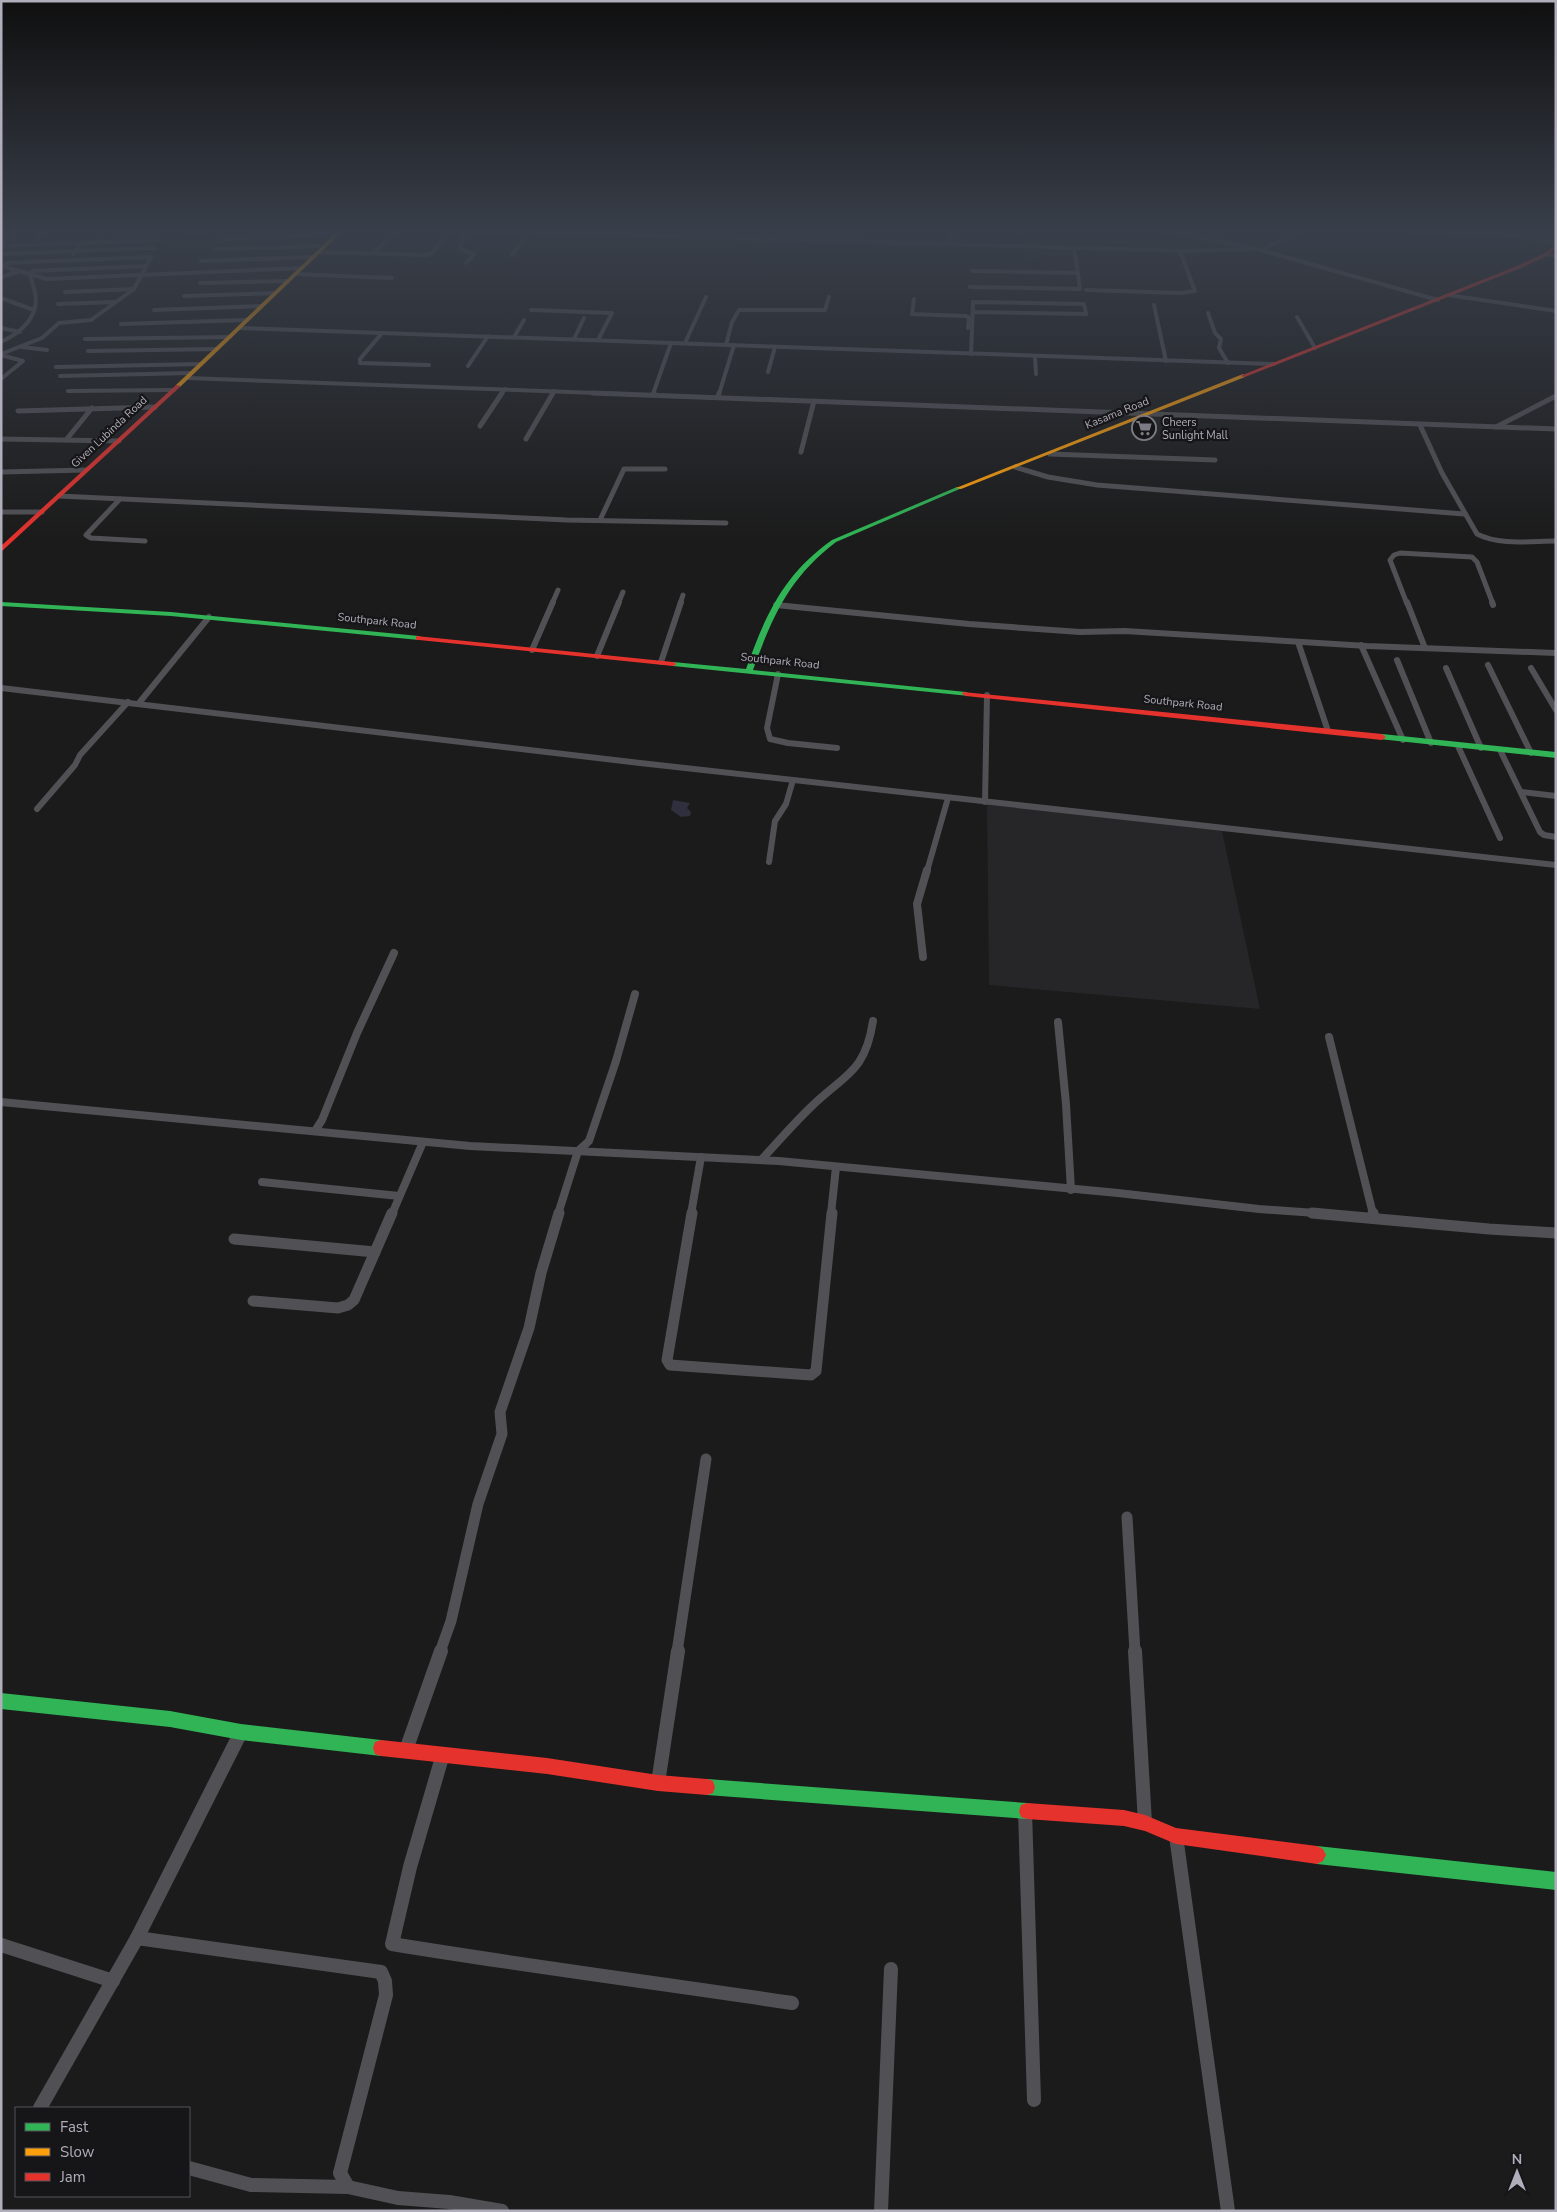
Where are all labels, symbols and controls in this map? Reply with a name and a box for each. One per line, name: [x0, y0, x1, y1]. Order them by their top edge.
street label: Given Lubinda Road: [68, 393, 150, 471]
street label: Kasama Road: [1083, 393, 1151, 433]
supermarket icon: Cheers Sunlight Mall: [1131, 415, 1157, 441]
place label: Cheers Sunlight Mall: [1162, 415, 1229, 443]
street label: Southpark Road: [337, 609, 417, 633]
street label: Southpark Road: [740, 649, 820, 673]
street label: Southpark Road: [1143, 691, 1223, 715]
legend: [15, 2107, 190, 2197]
text: Fast: [60, 2117, 89, 2137]
text: Slow: [60, 2142, 95, 2162]
north arrow: [1492, 2147, 1542, 2197]
text: N: [1512, 2150, 1522, 2169]
text: Jam: [59, 2167, 86, 2187]

